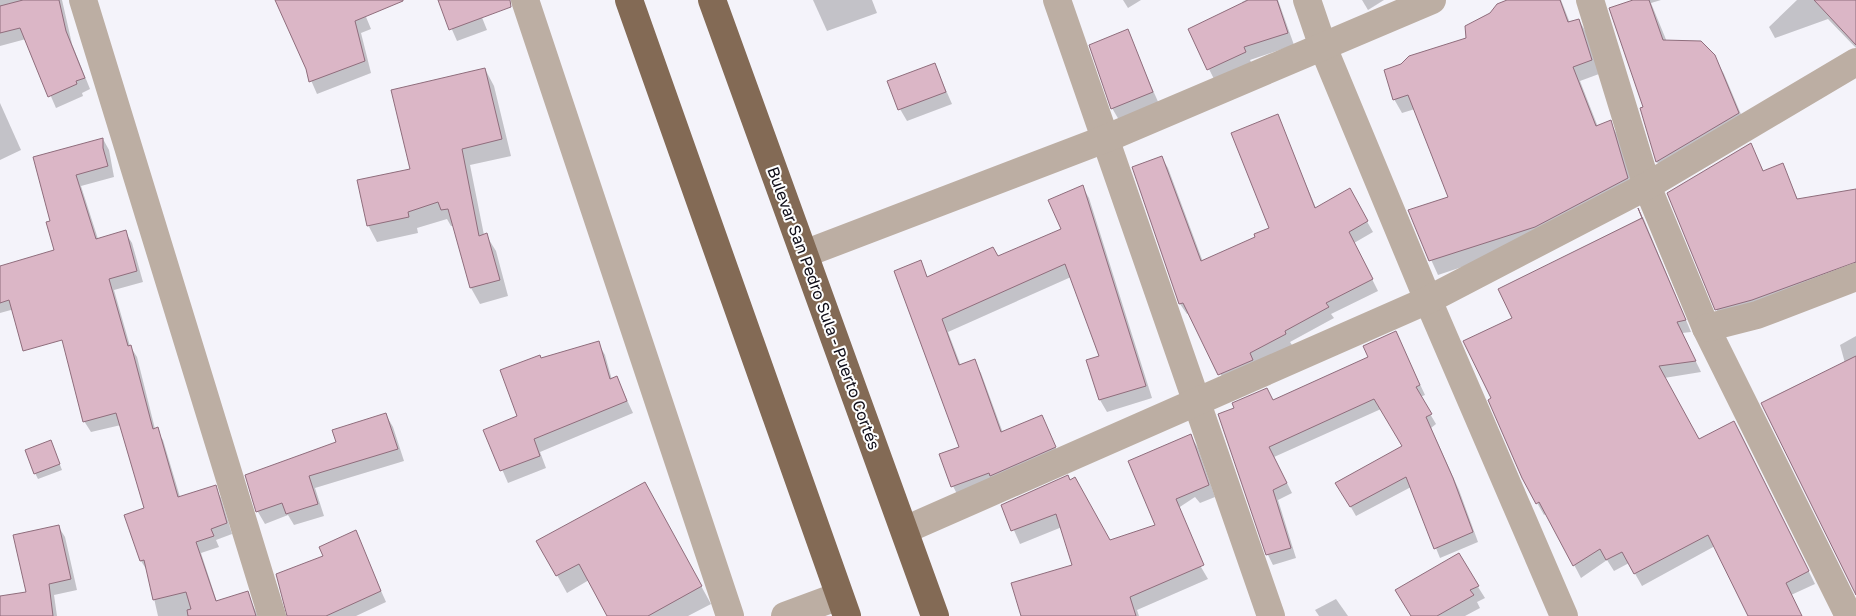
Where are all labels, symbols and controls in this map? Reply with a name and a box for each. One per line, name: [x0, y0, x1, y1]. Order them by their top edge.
street label: Bulevar San Pedro Sula - Puerto Cortés: [763, 164, 885, 452]

